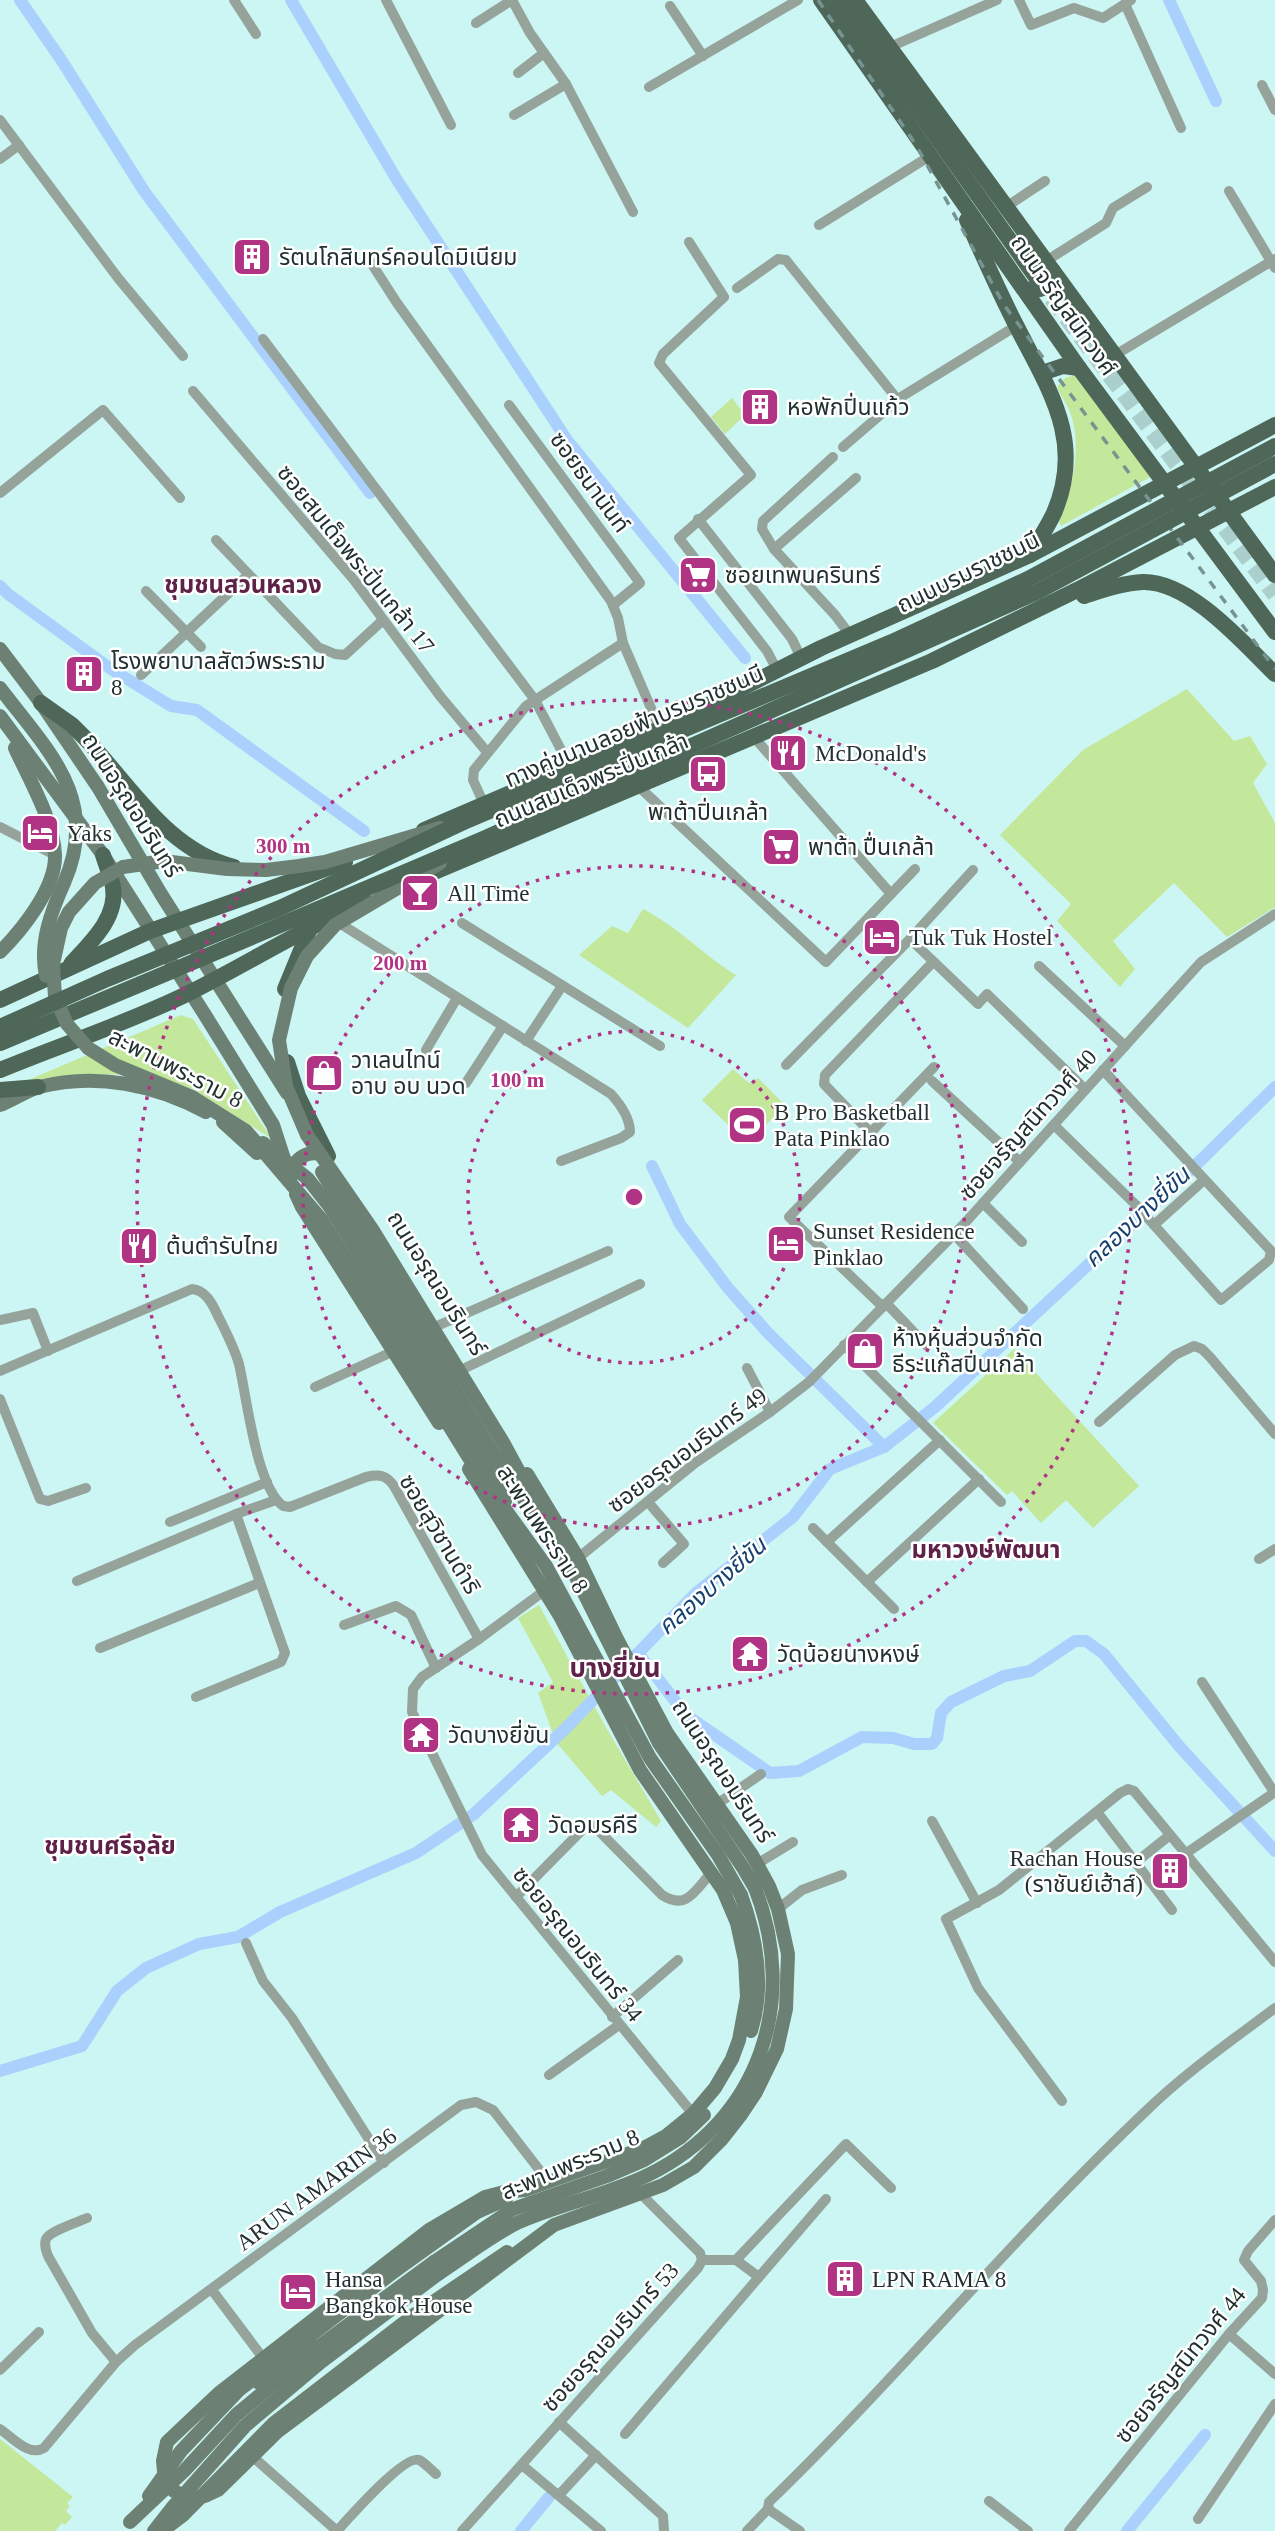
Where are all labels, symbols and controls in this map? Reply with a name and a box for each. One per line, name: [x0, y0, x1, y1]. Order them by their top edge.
street label: ถนนจรัญสนิทวงศ์: [1006, 230, 1121, 380]
building icon: รัตนโกสินทร์คอนโดมิเนียม: [231, 236, 273, 278]
place label: รัตนโกสินทร์คอนโดมิเนียม: [279, 245, 517, 270]
building icon: หอพักปิ่นแก้ว: [739, 386, 781, 428]
place label: หอพักปิ่นแก้ว: [787, 392, 910, 420]
street label: ซอยธนานันท์: [545, 427, 634, 537]
street label: ซอยสมเด็จพระปิ่นเกล้า 17: [272, 459, 441, 658]
street label: ถนนบรมราชชนนี: [893, 527, 1044, 618]
supermarket icon: ซอยเทพนครินทร์: [677, 554, 719, 596]
place label: ซอยเทพนครินทร์: [725, 563, 881, 588]
district label: ชุมชนสวนหลวง: [164, 572, 322, 600]
place label: โรงพยาบาลสัตว์พระราม 8: [111, 649, 326, 700]
building icon: โรงพยาบาลสัตว์พระราม 8: [63, 653, 105, 695]
street label: ทางคู่ขนานลอยฟ้าบรมราชชนนี: [501, 661, 768, 794]
street label: ถนนสมเด็จพระปิ่นเกล้า: [489, 726, 692, 833]
street label: ถนนอรุณอมรินทร์: [76, 729, 187, 883]
restaurant icon: McDonald's: [767, 732, 809, 774]
place label: McDonald's: [815, 741, 927, 766]
bus stop icon: พาต้าปิ่นเกล้า: [687, 753, 729, 795]
place label: พาต้าปิ่นเกล้า: [648, 797, 768, 825]
hotel icon: Yaks: [19, 812, 61, 854]
place label: Yaks: [67, 821, 112, 846]
supermarket icon: พาต้า ปื่นเกล้า: [760, 826, 802, 868]
place label: พาต้า ปื่นเกล้า: [808, 831, 934, 860]
text: 300 m: [256, 834, 311, 858]
bar icon: All Time: [399, 872, 441, 914]
place label: All Time: [447, 881, 529, 906]
hotel icon: Tuk Tuk Hostel: [861, 916, 903, 958]
place label: Tuk Tuk Hostel: [909, 925, 1053, 950]
text: 200 m: [373, 951, 428, 975]
street label: สะพานพระราม 8: [104, 1024, 247, 1113]
street label: ซอยจรัญสนิทวงศ์ 40: [955, 1045, 1102, 1204]
place label: วาเลนไทน์ อาบ อบ นวด: [351, 1048, 466, 1099]
shop icon: วาเลนไทน์ อาบ อบ นวด: [303, 1052, 345, 1094]
text: 100 m: [490, 1068, 545, 1092]
place label: B Pro Basketball Pata Pinklao: [774, 1100, 930, 1151]
sports icon: B Pro Basketball Pata Pinklao: [726, 1104, 768, 1146]
water label: คลองบางยี่ขัน: [1076, 1158, 1196, 1272]
centre of rings: [622, 1185, 646, 1209]
street label: ถนนอรุณอมรินทร์: [381, 1207, 492, 1361]
place label: Sunset Residence Pinklao: [813, 1219, 975, 1270]
hotel icon: Sunset Residence Pinklao: [765, 1223, 807, 1265]
restaurant icon: ต้นตำรับไทย: [118, 1225, 160, 1267]
place label: ต้นตำรับไทย: [166, 1234, 278, 1259]
place label: ห้างหุ้นส่วนจำกัด ธีระแก๊สปิ่นเกล้า: [892, 1326, 1043, 1377]
shop icon: ห้างหุ้นส่วนจำกัด ธีระแก๊สปิ่นเกล้า: [844, 1330, 886, 1372]
street label: ซอยอรุณอมรินทร์ 49: [603, 1383, 772, 1519]
street label: สะพานพระราม 8: [492, 1461, 593, 1598]
street label: ซอยสุวิชานดำริ: [393, 1470, 485, 1599]
water label: คลองบางยี่ขัน: [650, 1528, 772, 1640]
district label: มหาวงษ์พัฒนา: [911, 1537, 1061, 1563]
temple icon: วัดน้อยนางหงษ์: [729, 1633, 771, 1675]
place label: วัดน้อยนางหงษ์: [777, 1642, 920, 1667]
district label: บางยี่ขัน: [569, 1650, 661, 1683]
street label: ถนนอรุณอมรินทร์: [666, 1695, 779, 1849]
temple icon: วัดบางยี่ขัน: [400, 1714, 442, 1756]
place label: วัดบางยี่ขัน: [448, 1719, 549, 1748]
temple icon: วัดอมรคีรี: [500, 1804, 542, 1846]
place label: วัดอมรคีรี: [548, 1813, 637, 1838]
district label: ชุมชนศรีอุลัย: [44, 1833, 176, 1861]
place label: Rachan House (ราชันย์เฮ้าส์): [1010, 1846, 1143, 1897]
building icon: Rachan House (ราชันย์เฮ้าส์): [1149, 1850, 1191, 1892]
street label: ซอยอรุณอมรินทร์ 34: [507, 1862, 648, 2028]
street label: ARUN AMARIN 36: [231, 2123, 401, 2256]
street label: สะพานพระราม 8: [498, 2124, 643, 2205]
street label: ซอยอรุณอมรินทร์ 53: [537, 2258, 685, 2418]
building icon: LPN RAMA 8: [824, 2258, 866, 2300]
place label: Hansa Bangkok House: [325, 2267, 473, 2318]
place label: LPN RAMA 8: [872, 2267, 1006, 2292]
hotel icon: Hansa Bangkok House: [277, 2271, 319, 2313]
street label: ซอยจรัญสนิทวงศ์ 44: [1110, 2282, 1251, 2448]

